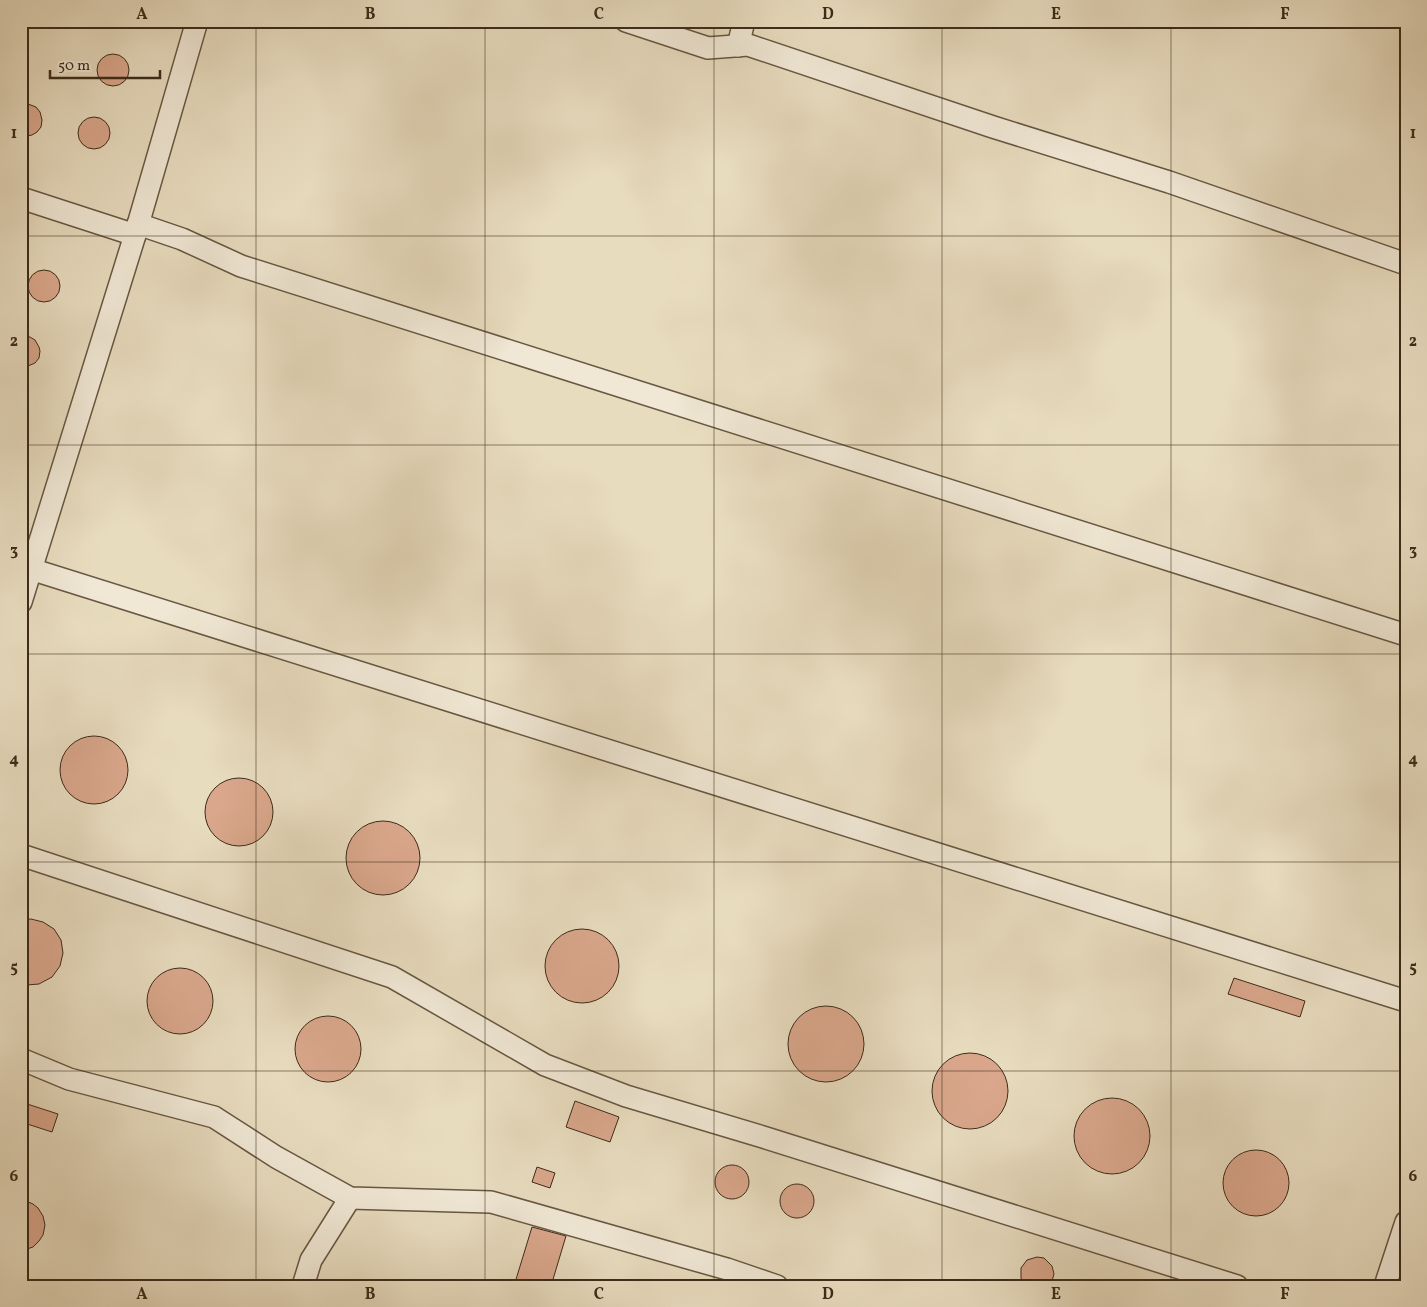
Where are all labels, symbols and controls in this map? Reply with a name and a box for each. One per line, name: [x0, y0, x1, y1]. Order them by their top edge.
text: A: [136, 4, 148, 26]
text: B: [365, 4, 376, 26]
text: C: [594, 4, 604, 26]
text: D: [822, 4, 834, 26]
text: E: [1051, 4, 1061, 26]
text: F: [1280, 4, 1290, 26]
scale bar: [50, 48, 160, 80]
text: 50 m: [58, 56, 90, 77]
text: 1: [11, 123, 17, 145]
text: 1: [1410, 123, 1416, 145]
text: 2: [10, 331, 18, 353]
text: 2: [1409, 331, 1417, 353]
text: 3: [10, 540, 18, 562]
text: 3: [1409, 540, 1417, 562]
text: 4: [9, 749, 19, 771]
text: 4: [1408, 749, 1418, 771]
text: 5: [10, 957, 18, 979]
text: 5: [1409, 957, 1417, 979]
text: 6: [10, 1166, 19, 1188]
text: 6: [1409, 1166, 1418, 1188]
text: A: [136, 1284, 148, 1306]
text: B: [365, 1284, 376, 1306]
text: C: [594, 1284, 604, 1306]
text: D: [822, 1284, 834, 1306]
text: E: [1051, 1284, 1061, 1306]
text: F: [1280, 1284, 1290, 1306]

